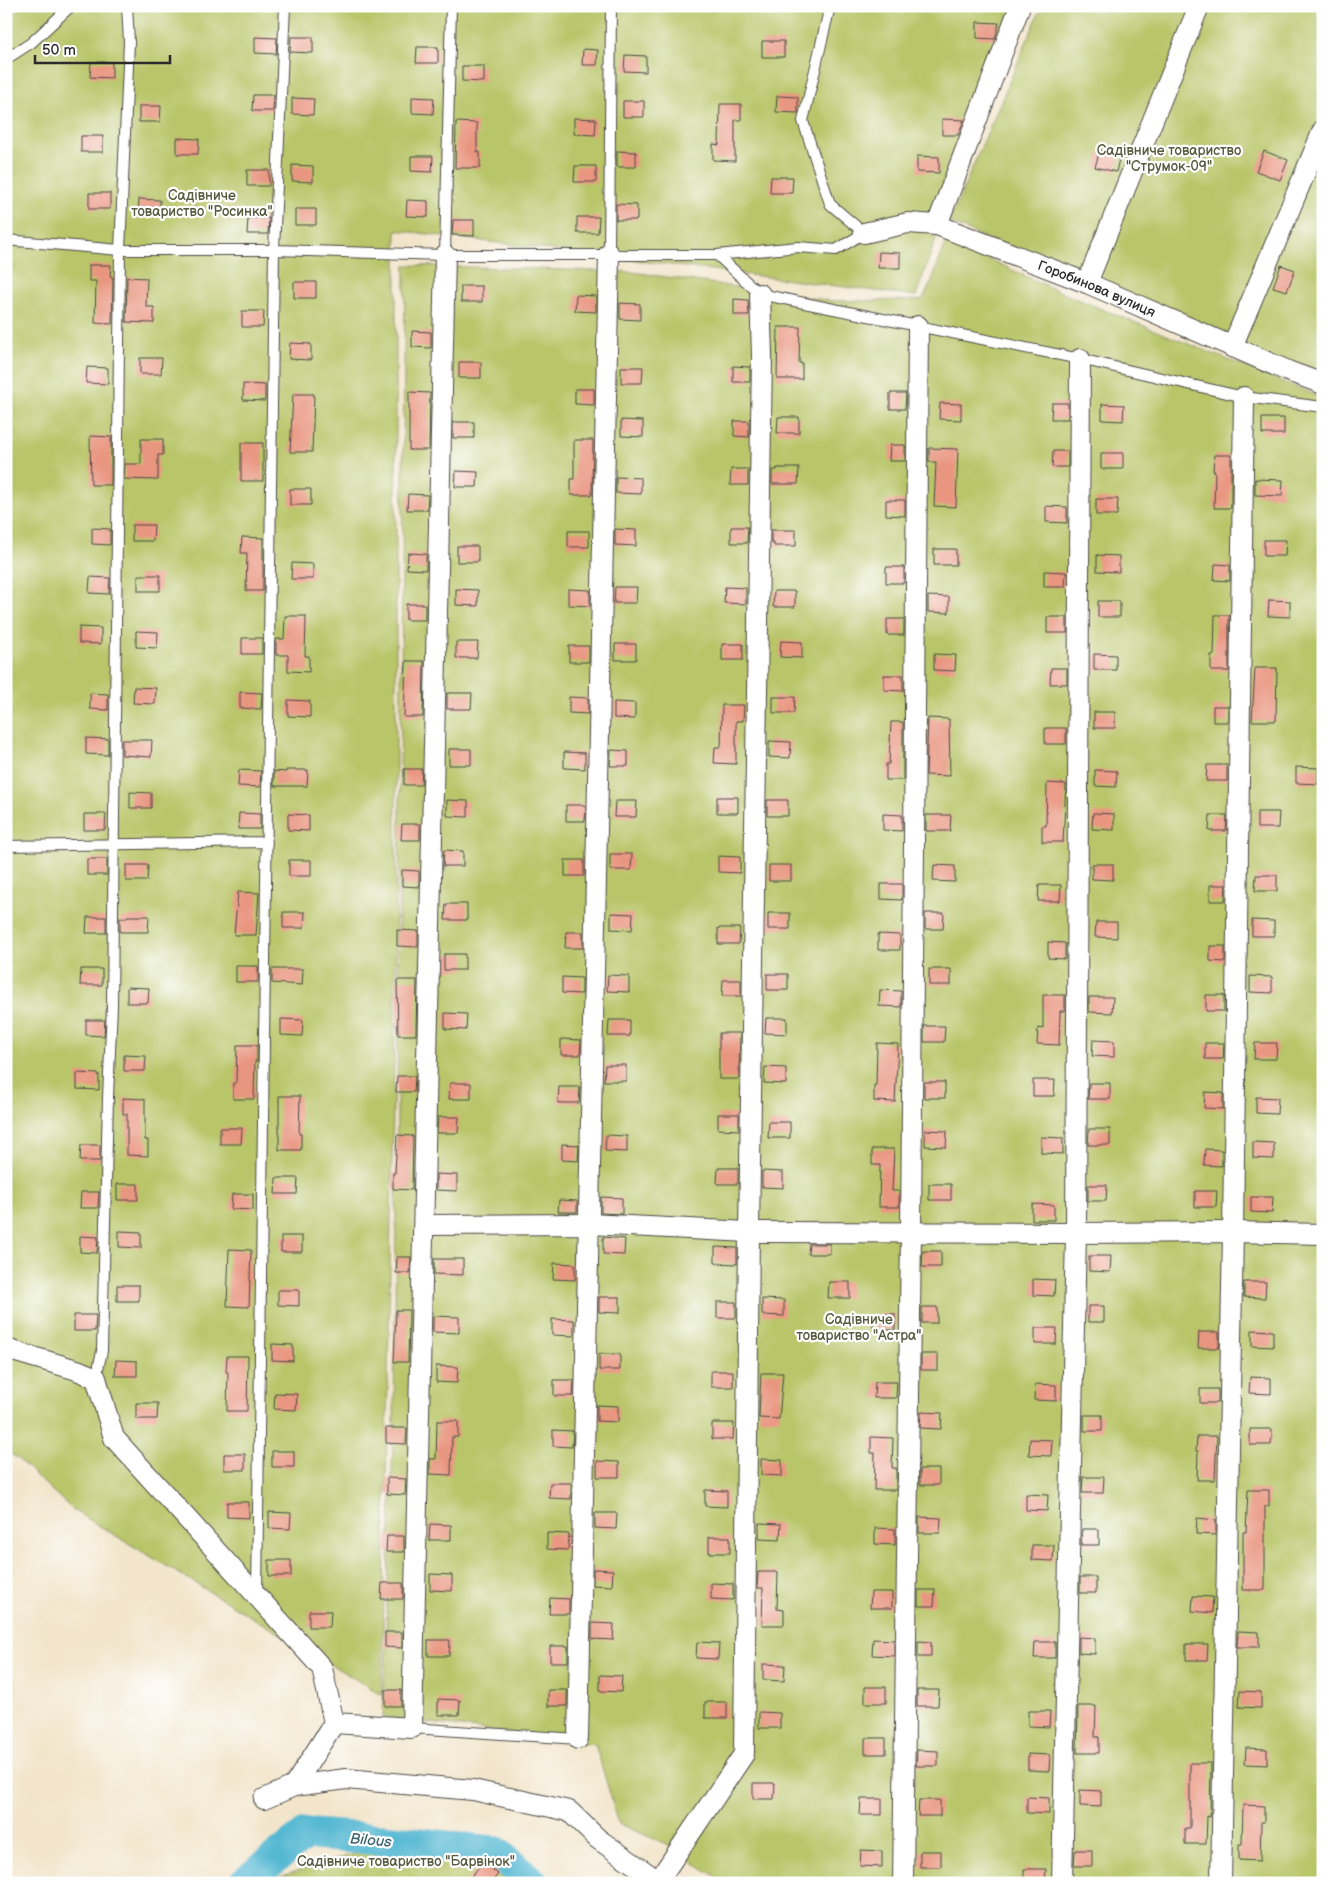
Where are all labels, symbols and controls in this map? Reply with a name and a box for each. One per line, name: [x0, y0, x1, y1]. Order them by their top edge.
scale bar: [35, 32, 170, 64]
text: 50 m: [42, 41, 76, 60]
park label: Садівниче товариство "Струмок-09": [1097, 142, 1241, 175]
park label: Садівниче товариство "Росинка": [131, 187, 273, 220]
street label: Горобинова вулиця: [1035, 257, 1158, 321]
park label: Садівниче товариство "Астра": [796, 1311, 922, 1344]
water label: Bilous: [349, 1829, 393, 1852]
park label: Садівниче товариство "Барвінок": [297, 1853, 515, 1870]

